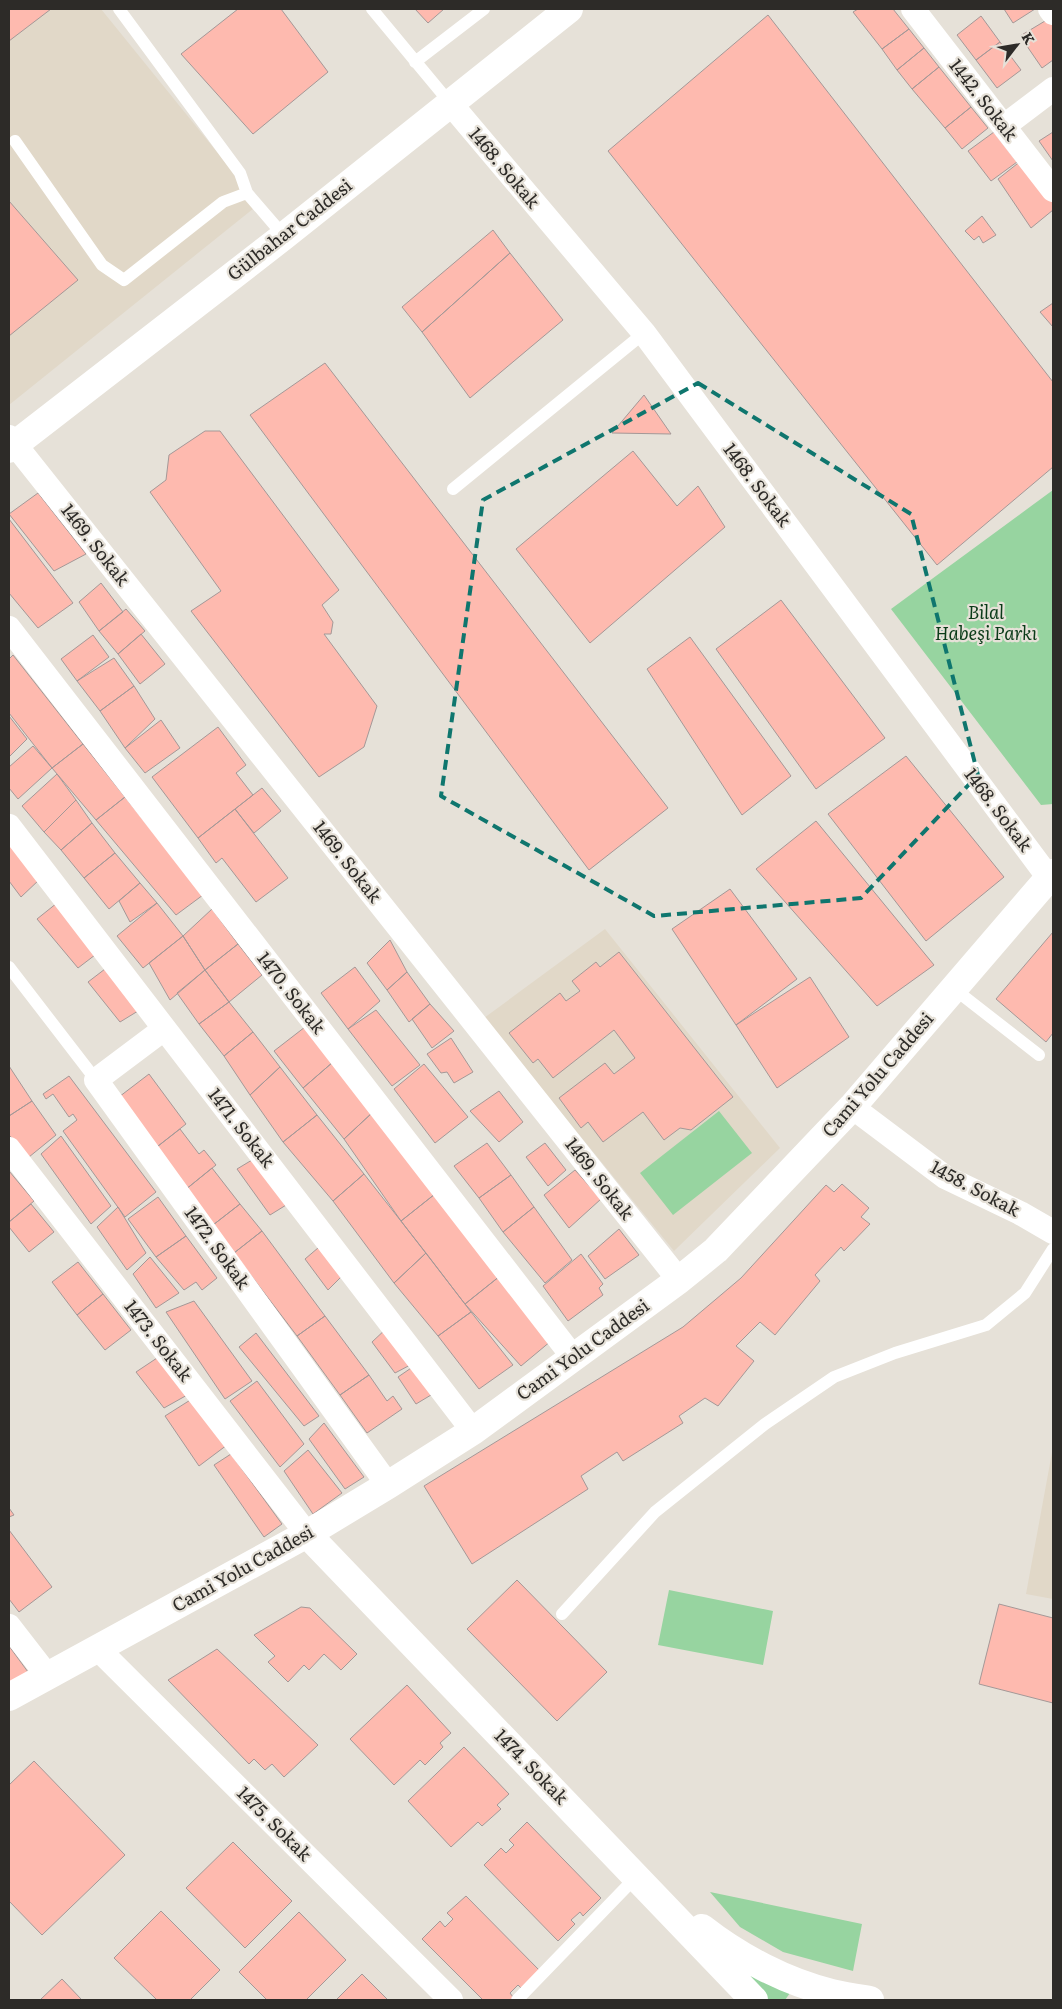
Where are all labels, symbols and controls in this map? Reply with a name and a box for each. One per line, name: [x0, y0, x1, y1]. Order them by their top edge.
north arrow: [992, 20, 1042, 70]
text: K: [1018, 28, 1040, 48]
street label: 1442. Sokak: [943, 52, 1026, 147]
street label: 1468. Sokak: [463, 121, 548, 214]
street label: Gülbahar Caddesi: [221, 171, 357, 286]
street label: 1468. Sokak: [718, 437, 799, 532]
street label: 1469. Sokak: [55, 497, 138, 592]
park label: Bilal Habeşi Parkı: [935, 598, 1038, 646]
street label: 1468. Sokak: [959, 762, 1040, 857]
street label: 1469. Sokak: [307, 814, 390, 909]
street label: 1470. Sokak: [251, 945, 334, 1040]
street label: Cami Yolu Caddesi: [815, 1006, 939, 1143]
street label: 1471. Sokak: [202, 1081, 283, 1173]
street label: 1469. Sokak: [559, 1131, 642, 1226]
street label: 1458. Sokak: [926, 1153, 1026, 1223]
street label: 1472. Sokak: [179, 1200, 258, 1295]
street label: Cami Yolu Caddesi: [510, 1291, 654, 1406]
street label: 1473. Sokak: [119, 1294, 200, 1387]
street label: Cami Yolu Caddesi: [167, 1518, 318, 1618]
street label: 1474. Sokak: [489, 1722, 576, 1811]
street label: 1475. Sokak: [232, 1779, 319, 1867]

